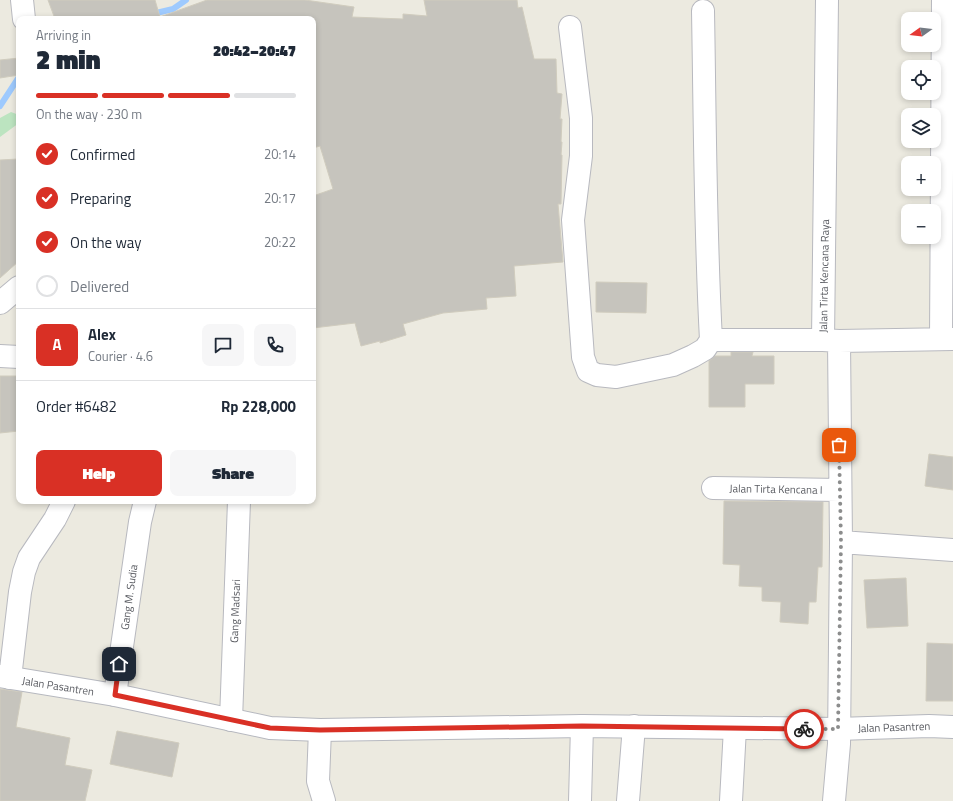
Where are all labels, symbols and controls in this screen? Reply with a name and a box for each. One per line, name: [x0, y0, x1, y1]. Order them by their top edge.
north arrow: [901, 12, 941, 52]
map controls: [901, 12, 941, 244]
text: Arriving in: [36, 25, 91, 45]
text: 20:42–20:47: [213, 39, 296, 62]
text: 2 min: [36, 40, 101, 79]
button: locate: [901, 60, 941, 100]
text: On the way · 230 m: [36, 104, 142, 124]
button: layers: [901, 108, 941, 148]
icon: check: [36, 143, 58, 165]
text: Confirmed: [70, 143, 135, 166]
text: 20:14: [264, 144, 296, 164]
button: +: [901, 156, 941, 196]
icon: check: [36, 187, 58, 209]
text: Preparing: [70, 187, 131, 210]
text: 20:17: [264, 188, 296, 208]
button: −: [901, 204, 941, 244]
street label: Jalan Tirta Kencana Raya: [815, 219, 833, 333]
icon: check: [36, 231, 58, 253]
text: On the way: [70, 231, 142, 254]
text: 20:22: [264, 232, 296, 252]
text: Delivered: [70, 275, 129, 298]
text: Alex: [88, 323, 116, 346]
button: chat: [202, 324, 244, 366]
button: phone: [254, 324, 296, 366]
text: A: [52, 333, 62, 356]
text: Courier · 4.6: [88, 346, 153, 366]
text: Order #6482: [36, 395, 117, 418]
text: Rp 228,000: [221, 395, 296, 418]
pin: [822, 428, 856, 462]
icon: bag: [828, 434, 850, 456]
button: Help: [36, 450, 162, 496]
button: Share: [170, 450, 296, 496]
street label: Jalan Tirta Kencana I: [729, 480, 823, 498]
street label: Gang M. Sudia: [116, 563, 142, 631]
street label: Gang Madsari: [226, 579, 244, 643]
pin: [102, 647, 136, 681]
icon: home: [108, 653, 130, 675]
street label: Jalan Pasantren: [21, 672, 95, 700]
courier: [784, 709, 824, 749]
icon: bike: [793, 718, 815, 740]
street label: Jalan Pasantren: [857, 718, 931, 736]

